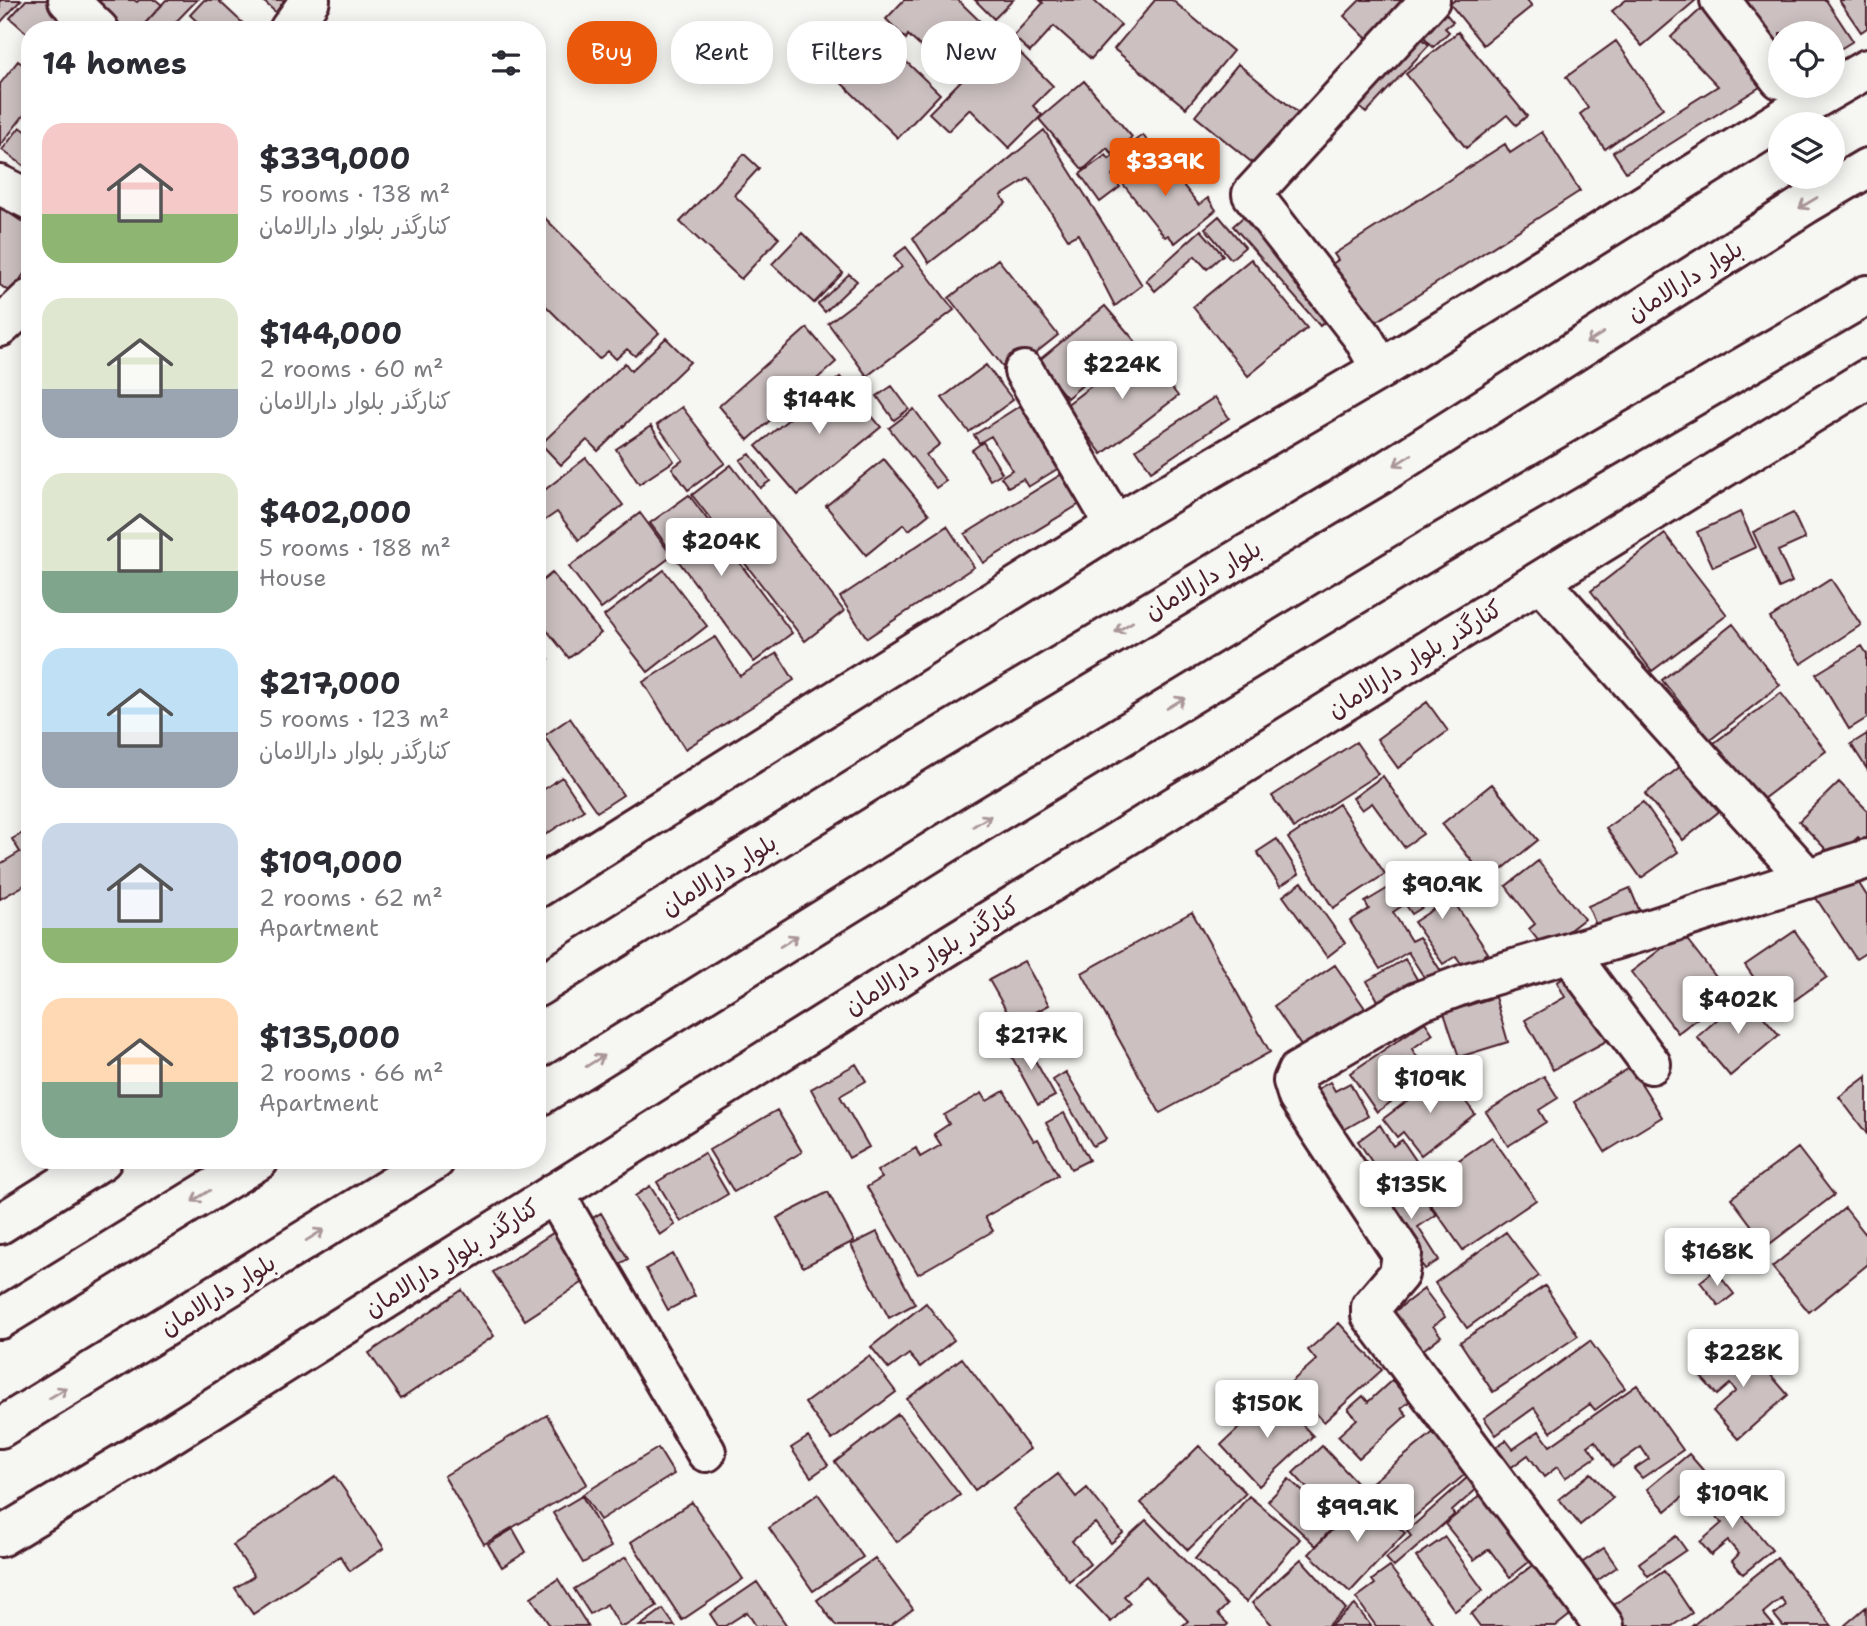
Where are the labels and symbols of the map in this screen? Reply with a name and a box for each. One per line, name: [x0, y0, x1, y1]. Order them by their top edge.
pin: $339K: [1116, 138, 1214, 198]
one-way arrow: [1799, 197, 1819, 211]
street label: بلوار دارالامان: [1621, 233, 1749, 329]
one-way arrow: [1586, 331, 1606, 345]
pin: $224K: [1073, 342, 1171, 401]
pin: $144K: [770, 376, 868, 436]
one-way arrow: [1394, 452, 1413, 467]
pin: $204K: [672, 518, 770, 578]
street label: بلوار دارالامان: [1139, 533, 1267, 627]
street label: کنارگذر بلوار دارالامان: [1322, 592, 1508, 726]
one-way arrow: [1115, 621, 1135, 635]
one-way arrow: [1166, 695, 1186, 709]
one-way arrow: [971, 813, 991, 827]
street label: بلوار دارالامان: [655, 827, 783, 923]
pin: $90.9K: [1385, 862, 1499, 921]
street label: کنارگذر بلوار دارالامان: [839, 889, 1025, 1023]
one-way arrow: [778, 933, 798, 947]
pin: $402K: [1689, 976, 1787, 1036]
pin: $217K: [982, 1012, 1080, 1072]
one-way arrow: [585, 1053, 605, 1067]
pin: $109K: [1381, 1056, 1479, 1115]
pin: $135K: [1362, 1162, 1460, 1221]
one-way arrow: [192, 1189, 211, 1204]
street label: کنارگذر بلوار دارالامان: [359, 1191, 545, 1325]
one-way arrow: [304, 1227, 324, 1241]
pin: $168K: [1668, 1228, 1766, 1288]
street label: بلوار دارالامان: [154, 1247, 282, 1343]
pin: $228K: [1694, 1330, 1792, 1389]
pin: $150K: [1218, 1380, 1316, 1440]
one-way arrow: [48, 1385, 68, 1399]
pin: $109K: [1683, 1470, 1781, 1530]
pin: $99.9K: [1300, 1484, 1414, 1544]

